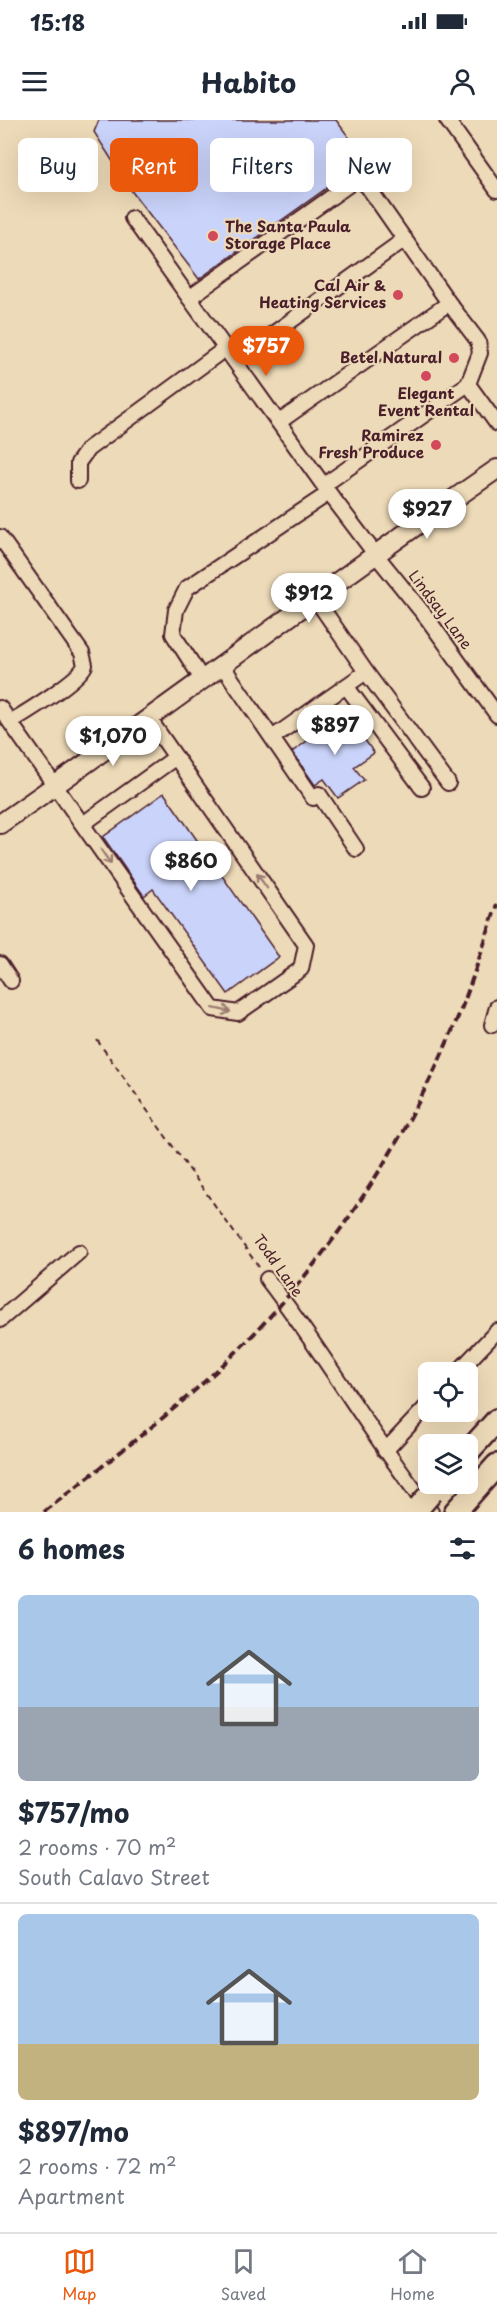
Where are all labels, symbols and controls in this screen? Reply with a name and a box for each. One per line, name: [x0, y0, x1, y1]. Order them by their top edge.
text: 15:18: [30, 5, 85, 38]
text: Habito: [201, 61, 296, 102]
icon: menu: [18, 65, 51, 98]
icon: person: [446, 65, 479, 98]
chip: Buy: [18, 138, 98, 192]
chip: Rent: [110, 138, 198, 192]
chip: Filters: [210, 138, 314, 192]
chip: New: [326, 138, 412, 192]
place label: The Santa Paula Storage Place: [225, 214, 351, 254]
marker: The Santa Paula Storage Place: [206, 229, 220, 243]
place label: Cal Air & Heating Services: [259, 273, 386, 313]
marker: Cal Air & Heating Services: [391, 288, 405, 302]
pin: $757: [230, 326, 302, 377]
text: $757: [242, 330, 290, 360]
place label: Betel Natural: [340, 345, 442, 368]
marker: Betel Natural: [447, 351, 461, 365]
marker: Elegant Event Rental: [419, 369, 433, 383]
place label: Elegant Event Rental: [378, 381, 474, 421]
place label: Ramirez Fresh Produce: [318, 423, 424, 463]
marker: Ramirez Fresh Produce: [429, 438, 443, 452]
pin: $927: [391, 489, 463, 540]
text: $927: [402, 493, 452, 523]
street label: Lindsay Lane: [404, 565, 479, 654]
pin: $912: [273, 573, 345, 624]
text: $912: [285, 577, 333, 607]
pin: $897: [299, 705, 371, 756]
text: $897: [311, 709, 359, 739]
pin: $1,070: [64, 716, 162, 767]
text: $1,070: [79, 720, 147, 750]
pin: $860: [155, 841, 227, 892]
text: $860: [164, 845, 218, 875]
one-way arrow: [100, 848, 112, 865]
one-way arrow: [256, 873, 268, 890]
one-way arrow: [212, 1005, 232, 1016]
street label: Todd Lane: [249, 1229, 310, 1301]
map controls: [418, 1362, 478, 1494]
button: locate: [418, 1362, 478, 1422]
button: layers: [418, 1434, 478, 1494]
text: 6 homes: [18, 1529, 125, 1568]
icon: filters: [446, 1532, 479, 1565]
icon: home: [195, 1634, 303, 1742]
text: $757/mo: [18, 1793, 129, 1832]
text: 2 rooms · 70 m²: [18, 1832, 176, 1862]
text: South Calavo Street: [18, 1862, 210, 1892]
icon: home: [195, 1953, 303, 2061]
text: $897/mo: [18, 2112, 129, 2151]
text: 2 rooms · 72 m²: [18, 2151, 177, 2181]
text: Apartment: [18, 2181, 125, 2211]
tab: Map: [62, 2245, 96, 2305]
tab: Saved: [221, 2245, 266, 2305]
tab: Home: [390, 2245, 435, 2305]

